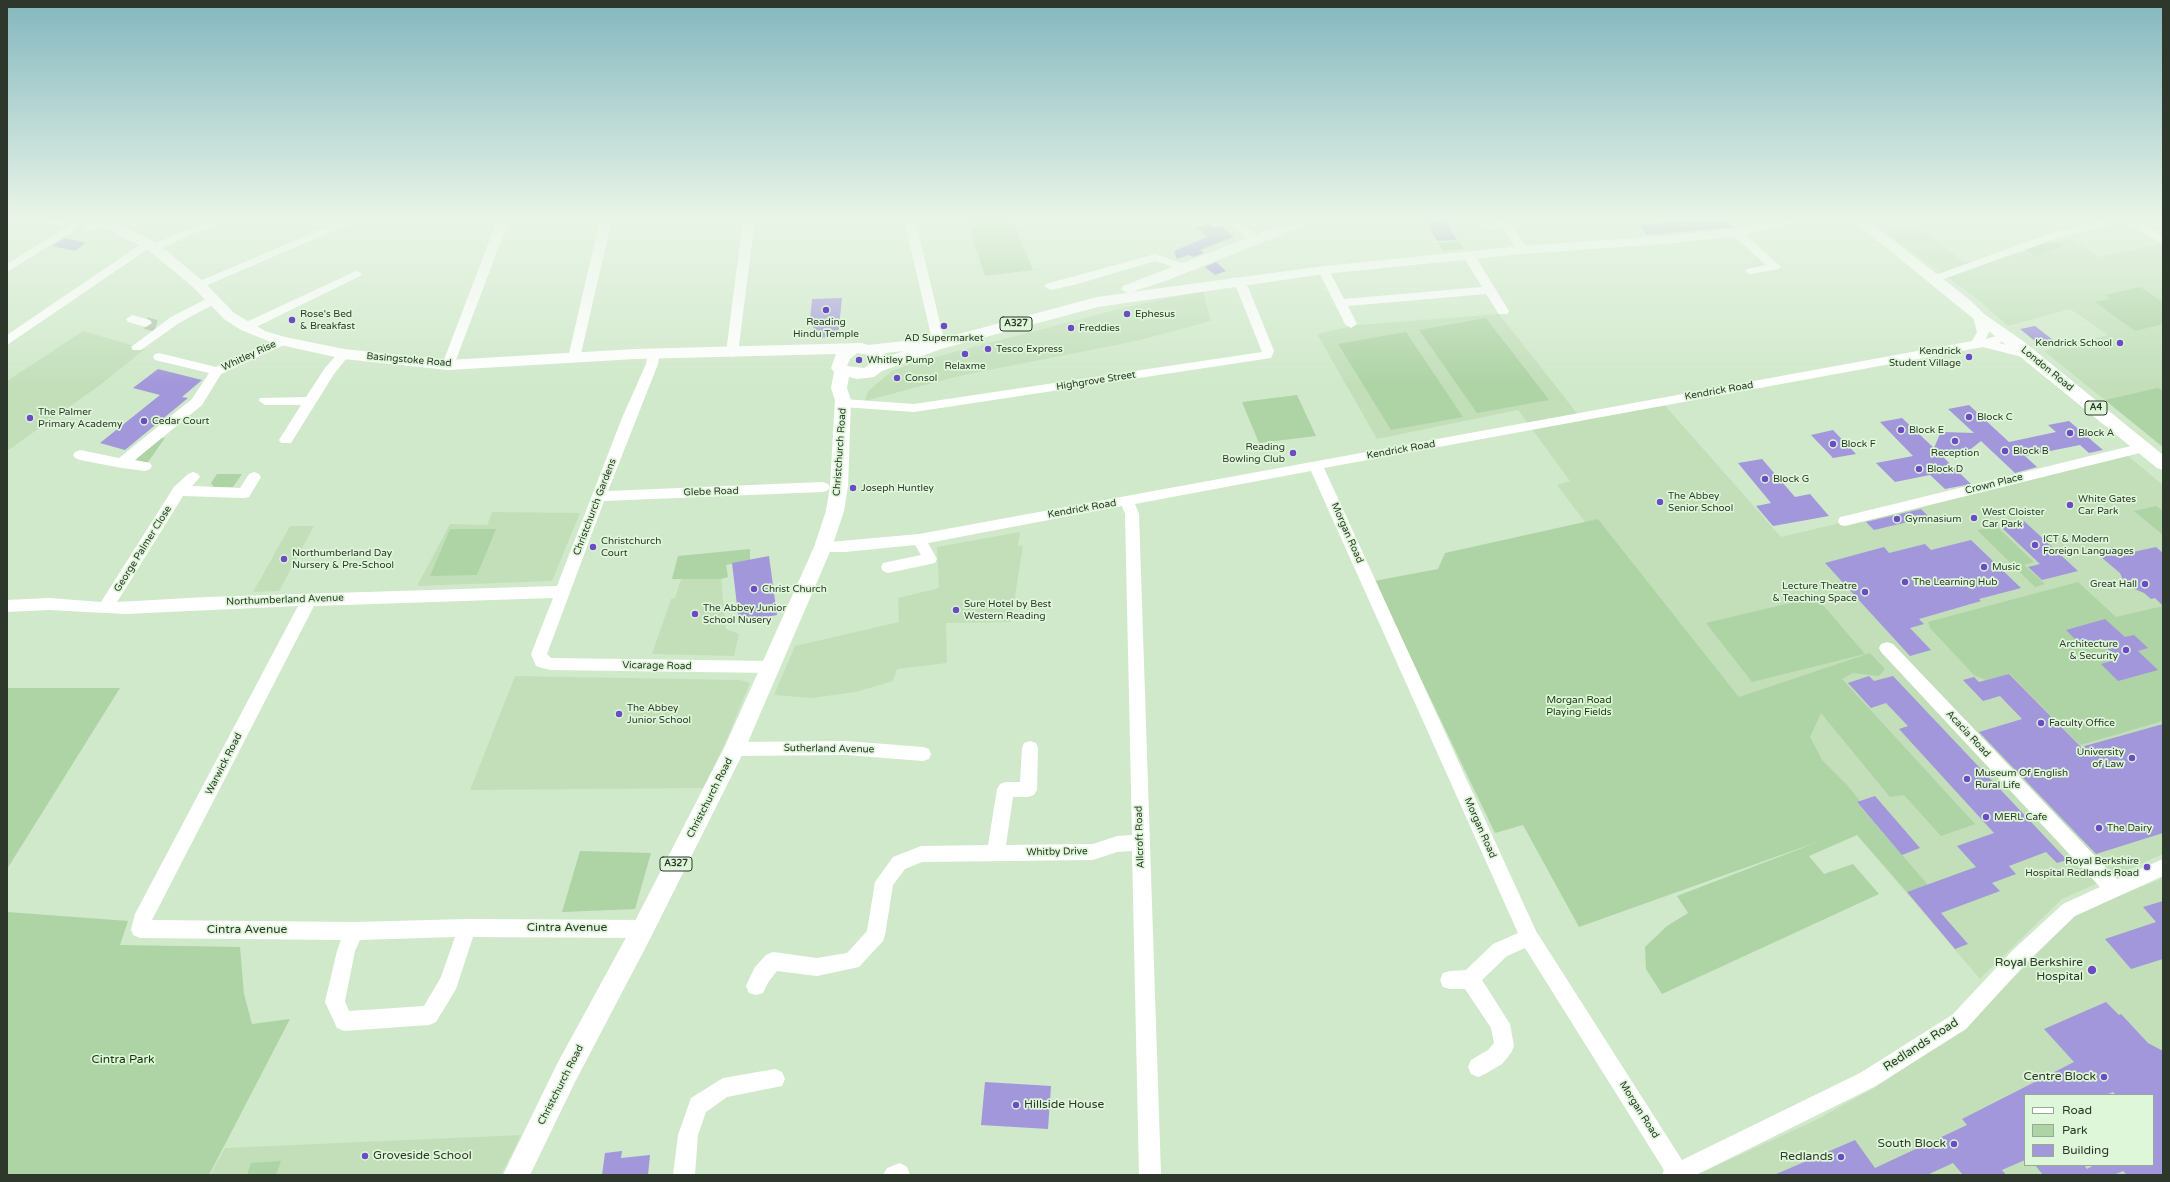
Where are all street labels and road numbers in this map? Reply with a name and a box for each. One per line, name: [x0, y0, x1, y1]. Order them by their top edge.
road number: A327: [1000, 317, 1032, 331]
street label: Whitley Rise: [220, 338, 278, 374]
street label: London Road: [2018, 344, 2076, 394]
street label: Basingstoke Road: [366, 350, 452, 370]
street label: Highgrove Street: [1055, 369, 1137, 393]
street label: Kendrick Road: [1684, 379, 1754, 403]
road number: A4: [2085, 401, 2107, 415]
street label: Christchurch Road: [831, 408, 849, 496]
street label: Kendrick Road: [1366, 438, 1436, 462]
street label: Christchurch Gardens: [571, 457, 619, 557]
street label: Crown Place: [1964, 471, 2024, 497]
street label: Glebe Road: [683, 485, 739, 499]
street label: Kendrick Road: [1047, 497, 1117, 521]
street label: Morgan Road: [1328, 501, 1366, 565]
street label: George Palmer Close: [112, 504, 174, 594]
street label: Northumberland Avenue: [226, 592, 344, 608]
street label: Vicarage Road: [622, 659, 692, 673]
street label: Acacia Road: [1943, 708, 1993, 760]
street label: Warwick Road: [203, 731, 245, 797]
street label: Sutherland Avenue: [784, 742, 874, 756]
street label: Christchurch Road: [685, 756, 735, 840]
street label: Morgan Road: [1461, 796, 1499, 860]
street label: Allcroft Road: [1133, 805, 1147, 869]
street label: Whitby Drive: [1026, 845, 1088, 859]
road number: A327: [660, 857, 692, 871]
street label: Cintra Avenue: [527, 921, 607, 935]
street label: Cintra Avenue: [207, 923, 287, 937]
street label: Redlands Road: [1881, 1015, 1961, 1075]
street label: Christchurch Road: [536, 1043, 586, 1127]
street label: Morgan Road: [1617, 1079, 1661, 1141]

